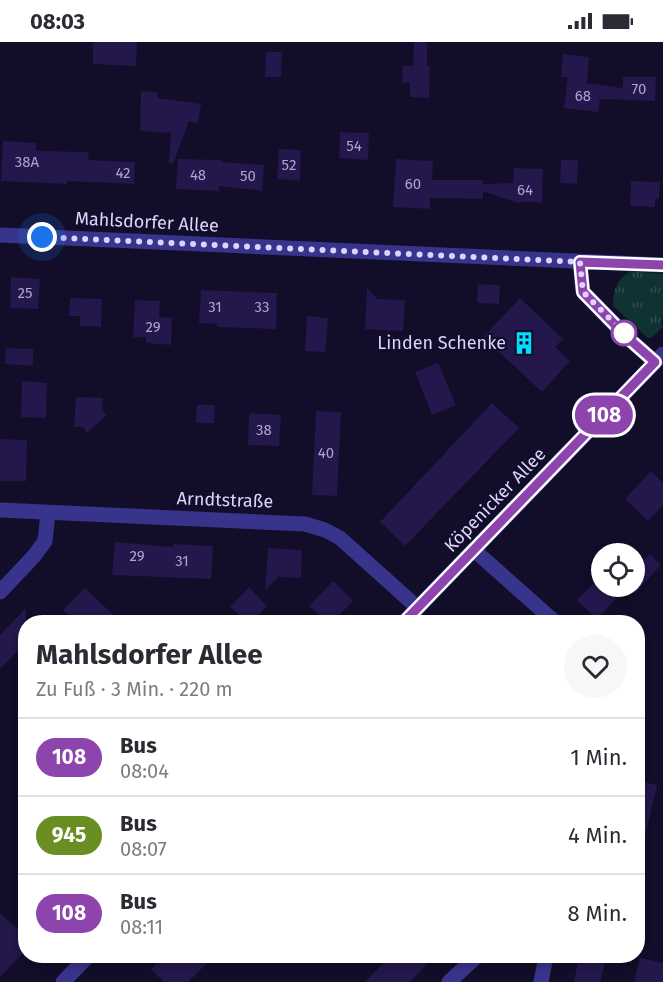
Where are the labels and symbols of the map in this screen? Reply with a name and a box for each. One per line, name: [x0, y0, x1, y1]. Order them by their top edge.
house number: 70: [632, 80, 646, 98]
house number: 68: [575, 87, 591, 105]
house number: 54: [346, 137, 362, 155]
house number: 38A: [15, 153, 40, 171]
house number: 52: [282, 156, 296, 174]
house number: 42: [115, 164, 131, 182]
house number: 48: [190, 166, 206, 184]
house number: 50: [240, 167, 256, 185]
house number: 60: [405, 175, 421, 193]
house number: 64: [517, 181, 533, 199]
street label: Mahlsdorfer Allee: [75, 207, 219, 237]
your location: [27, 222, 57, 252]
house number: 25: [18, 284, 32, 302]
house number: 31: [208, 298, 222, 316]
house number: 33: [255, 298, 269, 316]
house number: 29: [145, 318, 161, 336]
unlabelled marker: [611, 320, 637, 346]
building icon: Linden Schenke: [511, 330, 537, 356]
place label: Linden Schenke: [377, 332, 506, 354]
line badge: 108: [570, 396, 638, 434]
house number: 38: [256, 421, 272, 439]
street label: Köpenicker Allee: [440, 443, 550, 557]
house number: 40: [318, 444, 334, 462]
street label: Arndtstraße: [176, 487, 274, 513]
house number: 29: [129, 547, 145, 565]
house number: 31: [175, 552, 189, 570]

